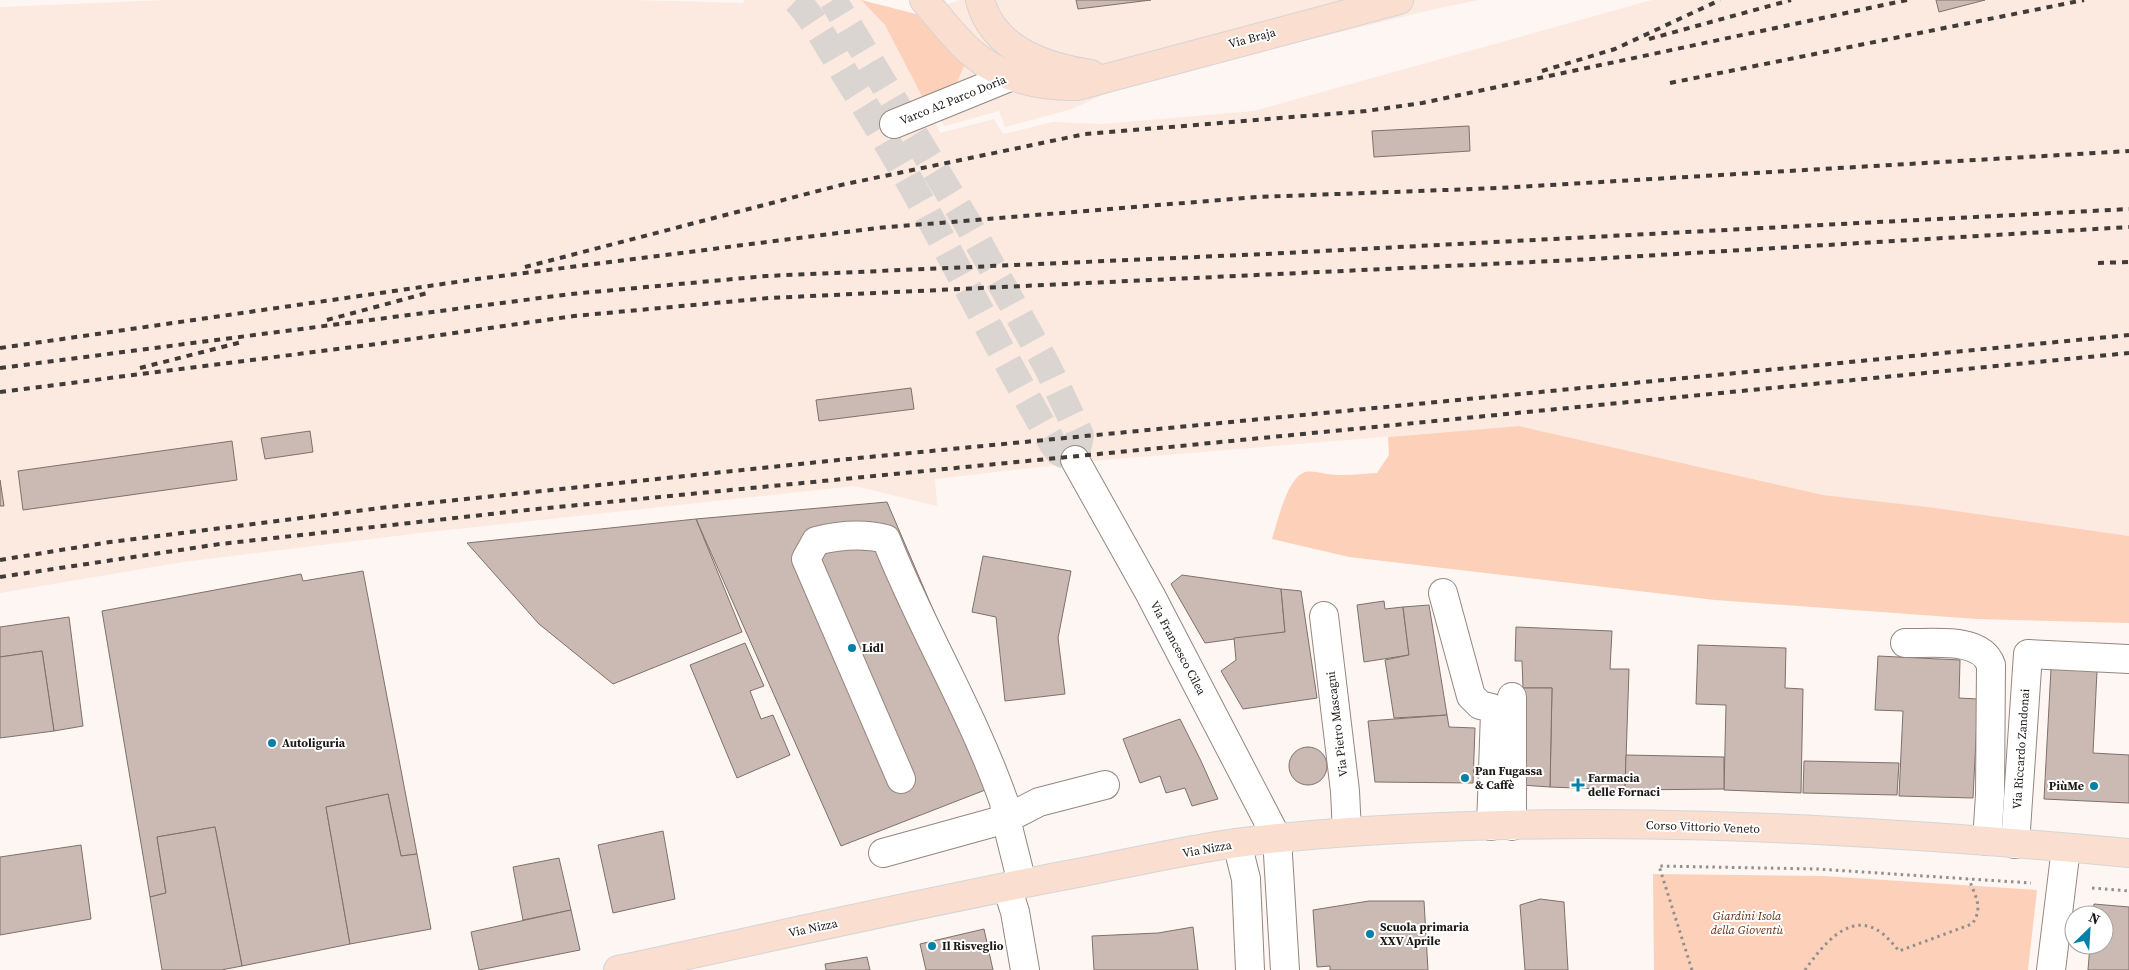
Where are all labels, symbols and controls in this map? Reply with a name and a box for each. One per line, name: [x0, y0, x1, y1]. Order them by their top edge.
street label: Via Braja: [1227, 24, 1278, 52]
street label: Varco A2 Parco Doria: [897, 71, 1009, 129]
street label: Via Francesco Cilea: [1146, 598, 1210, 699]
place label: Lidl: [862, 640, 884, 656]
marker: Lidl: [846, 642, 858, 654]
street label: Via Pietro Mascagni: [1323, 670, 1351, 778]
street label: Via Riccardo Zandonai: [2009, 688, 2033, 810]
place label: Autoliguria: [282, 735, 346, 751]
marker: Autoliguria: [266, 737, 278, 749]
place label: Pan Fugassa & Caffè: [1475, 763, 1543, 793]
place label: Farmacia delle Fornaci: [1588, 770, 1660, 800]
marker: Pan Fugassa & Caffè: [1459, 772, 1471, 784]
place label: PiùMe: [2049, 778, 2084, 794]
marker: Farmacia delle Fornaci: [1572, 779, 1584, 791]
marker: PiùMe: [2088, 780, 2100, 792]
street label: Corso Vittorio Veneto: [1646, 817, 1761, 837]
street label: Via Nizza: [1181, 837, 1234, 861]
north arrow: [2064, 905, 2114, 955]
text: N: [2086, 907, 2103, 929]
park label: Giardini Isola della Gioventù: [1711, 908, 1783, 938]
street label: Via Nizza: [787, 915, 840, 941]
place label: Scuola primaria XXV Aprile: [1380, 919, 1469, 949]
marker: Scuola primaria XXV Aprile: [1364, 928, 1376, 940]
place label: Il Risveglio: [942, 938, 1004, 954]
marker: Il Risveglio: [926, 940, 938, 952]

